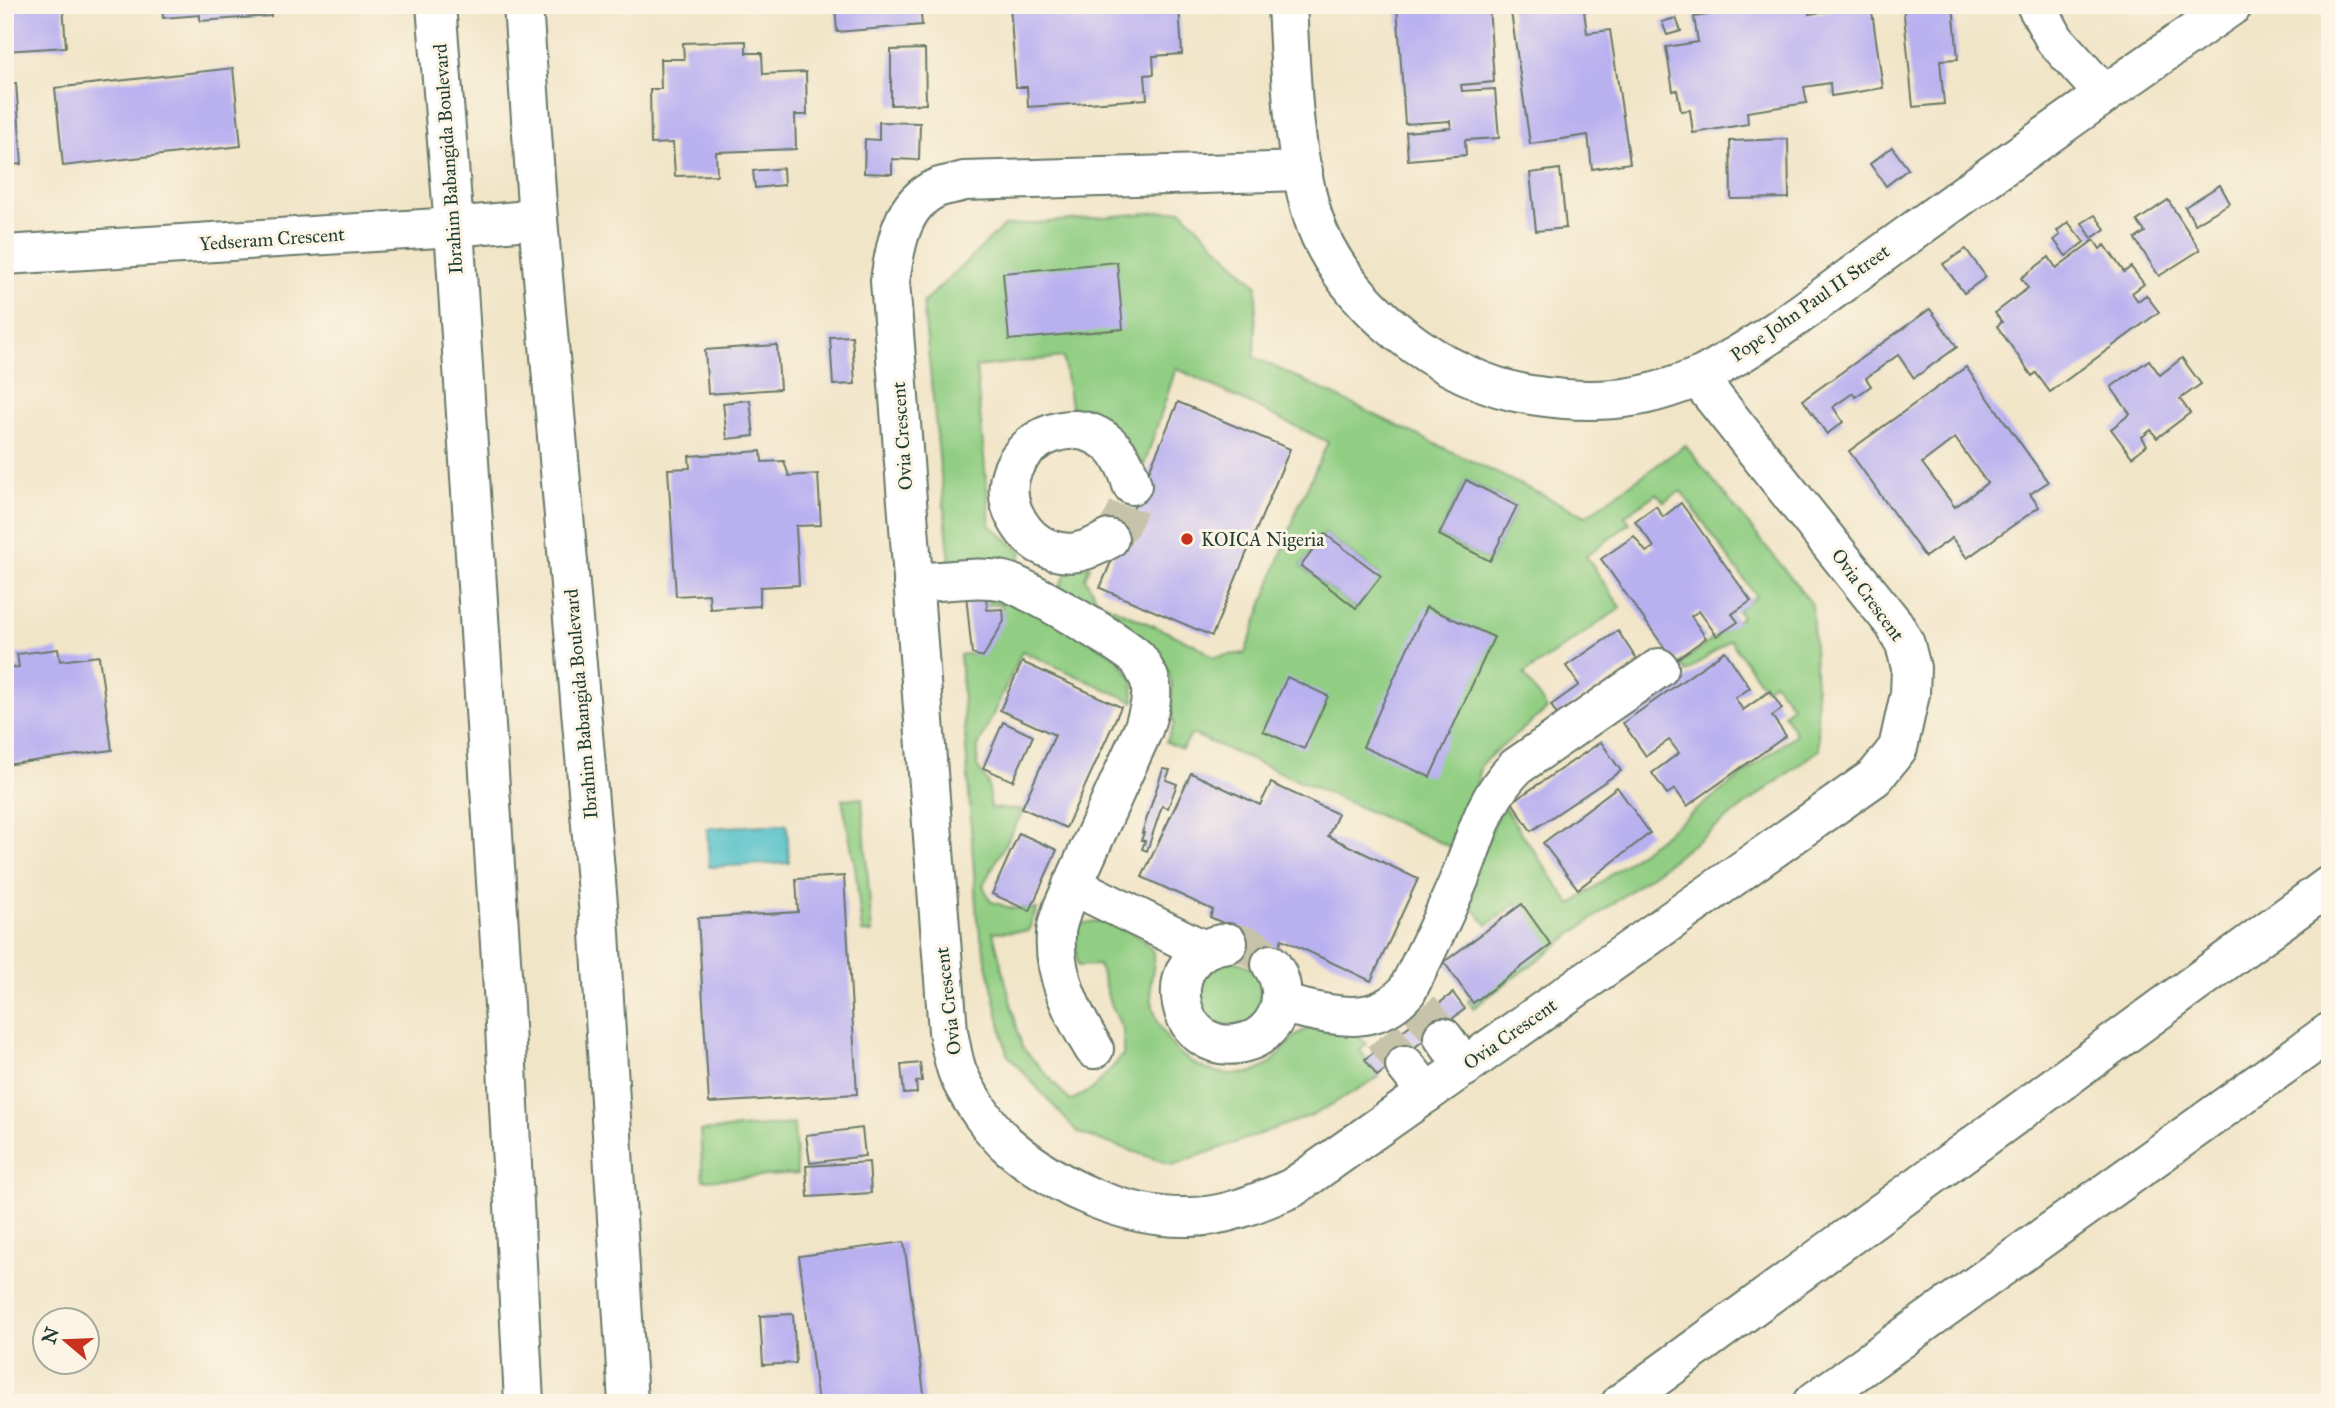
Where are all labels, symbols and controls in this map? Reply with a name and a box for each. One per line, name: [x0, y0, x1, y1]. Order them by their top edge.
street label: Ibrahim Babangida Boulevard: [428, 42, 469, 275]
street label: Yedseram Crescent: [198, 222, 346, 256]
street label: Pope John Paul II Street: [1726, 239, 1895, 367]
street label: Ovia Crescent: [887, 381, 917, 491]
place label: KOICA Nigeria: [1201, 528, 1325, 552]
marker: KOICA Nigeria: [1179, 531, 1195, 547]
street label: Ovia Crescent: [1827, 544, 1909, 646]
street label: Ibrahim Babangida Boulevard: [559, 587, 604, 820]
street label: Ovia Crescent: [930, 945, 966, 1056]
street label: Ovia Crescent: [1459, 993, 1561, 1075]
north arrow: [32, 1306, 102, 1376]
text: N: [37, 1324, 64, 1347]

